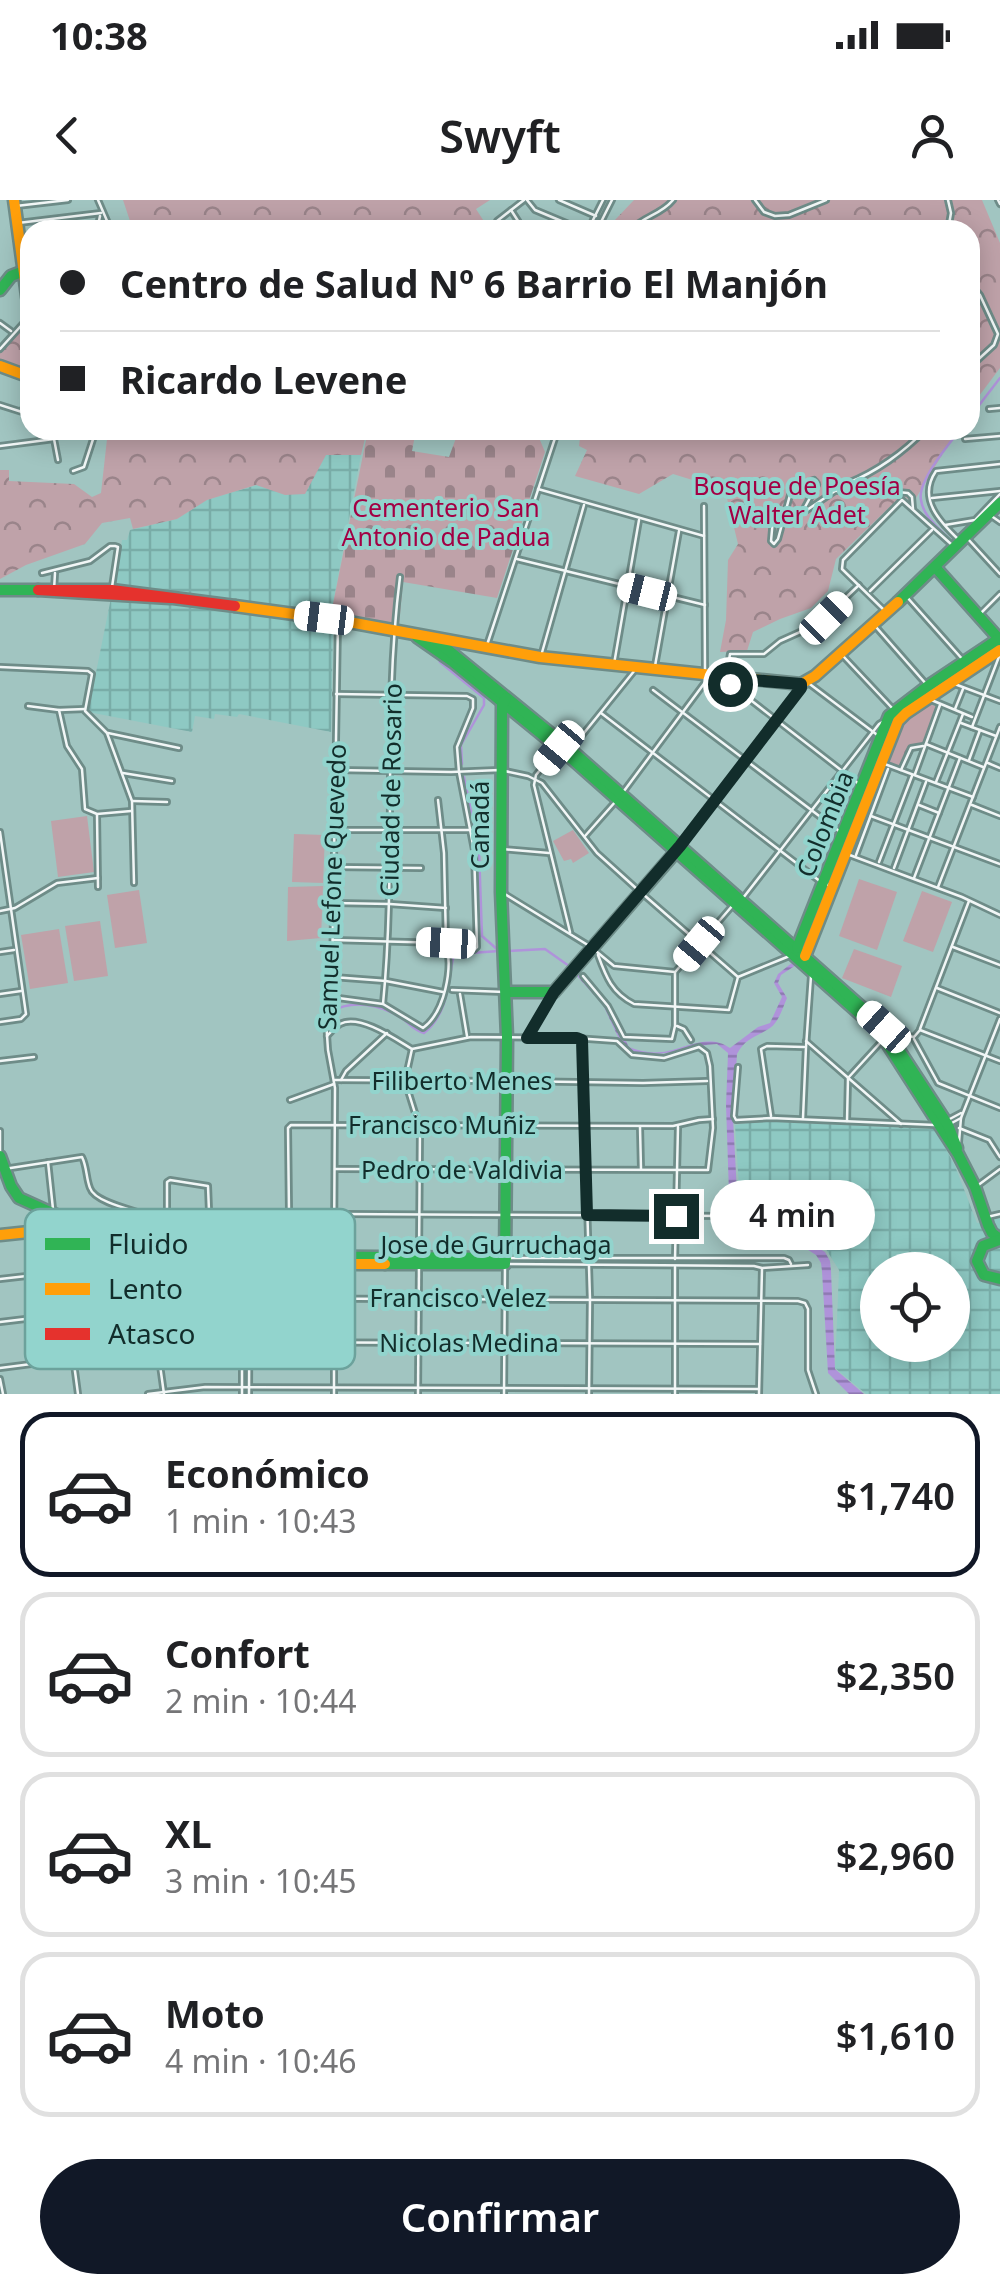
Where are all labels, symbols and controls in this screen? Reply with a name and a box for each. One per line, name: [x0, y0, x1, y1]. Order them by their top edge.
text: 10:38: [50, 9, 148, 61]
text: Swyft: [439, 105, 561, 166]
icon: back: [40, 108, 95, 163]
icon: person: [905, 108, 960, 163]
text: Centro de Salud Nº 6 Barrio El Manjón: [120, 257, 828, 309]
text: Ricardo Levene: [120, 353, 407, 405]
park label: Bosque de Poesía Walter Adet: [693, 468, 901, 531]
park label: Cementerio San Antonio de Padua: [341, 490, 551, 553]
car: [614, 570, 680, 614]
car: [794, 586, 858, 650]
car: [292, 599, 356, 637]
route start: [708, 662, 753, 707]
street label: Ciudad de Rosario: [371, 683, 409, 897]
car: [528, 715, 590, 781]
street label: Samuel Lefone Quevedo: [309, 743, 353, 1031]
street label: Colombia: [787, 765, 861, 882]
street label: Canadá: [462, 781, 496, 869]
car: [668, 911, 730, 977]
car: [415, 926, 477, 960]
car: [852, 996, 916, 1058]
street label: Filiberto Menes: [371, 1063, 553, 1097]
street label: Francisco Muñiz: [348, 1107, 536, 1141]
street label: Pedro de Valdivia: [361, 1152, 563, 1186]
callout: 4 min: [711, 1181, 876, 1251]
text: 4 min: [749, 1193, 836, 1236]
route end: [654, 1194, 699, 1239]
legend: [25, 1209, 355, 1369]
text: Fluido: [108, 1224, 188, 1262]
street label: Jose de Gurruchaga: [378, 1227, 612, 1261]
map controls: [860, 1252, 970, 1362]
button: locate: [860, 1252, 970, 1362]
text: Lento: [108, 1269, 183, 1307]
street label: Francisco Velez: [370, 1280, 546, 1314]
text: Atasco: [108, 1314, 196, 1352]
street label: Nicolas Medina: [379, 1325, 559, 1359]
text: Económico: [165, 1447, 370, 1499]
icon: car: [45, 1450, 135, 1540]
text: $1,740: [836, 1469, 955, 1521]
text: 1 min · 10:43: [165, 1499, 357, 1542]
text: Confort: [165, 1627, 310, 1679]
icon: car: [45, 1630, 135, 1720]
text: $2,350: [836, 1649, 955, 1701]
text: 2 min · 10:44: [165, 1679, 357, 1722]
text: XL: [165, 1807, 212, 1859]
icon: car: [45, 1810, 135, 1900]
text: $2,960: [836, 1829, 955, 1881]
text: 3 min · 10:45: [165, 1859, 357, 1902]
text: Moto: [165, 1987, 265, 2039]
icon: car: [45, 1990, 135, 2080]
text: $1,610: [836, 2009, 955, 2061]
text: 4 min · 10:46: [165, 2039, 357, 2082]
button: Confirmar: [40, 2159, 960, 2274]

